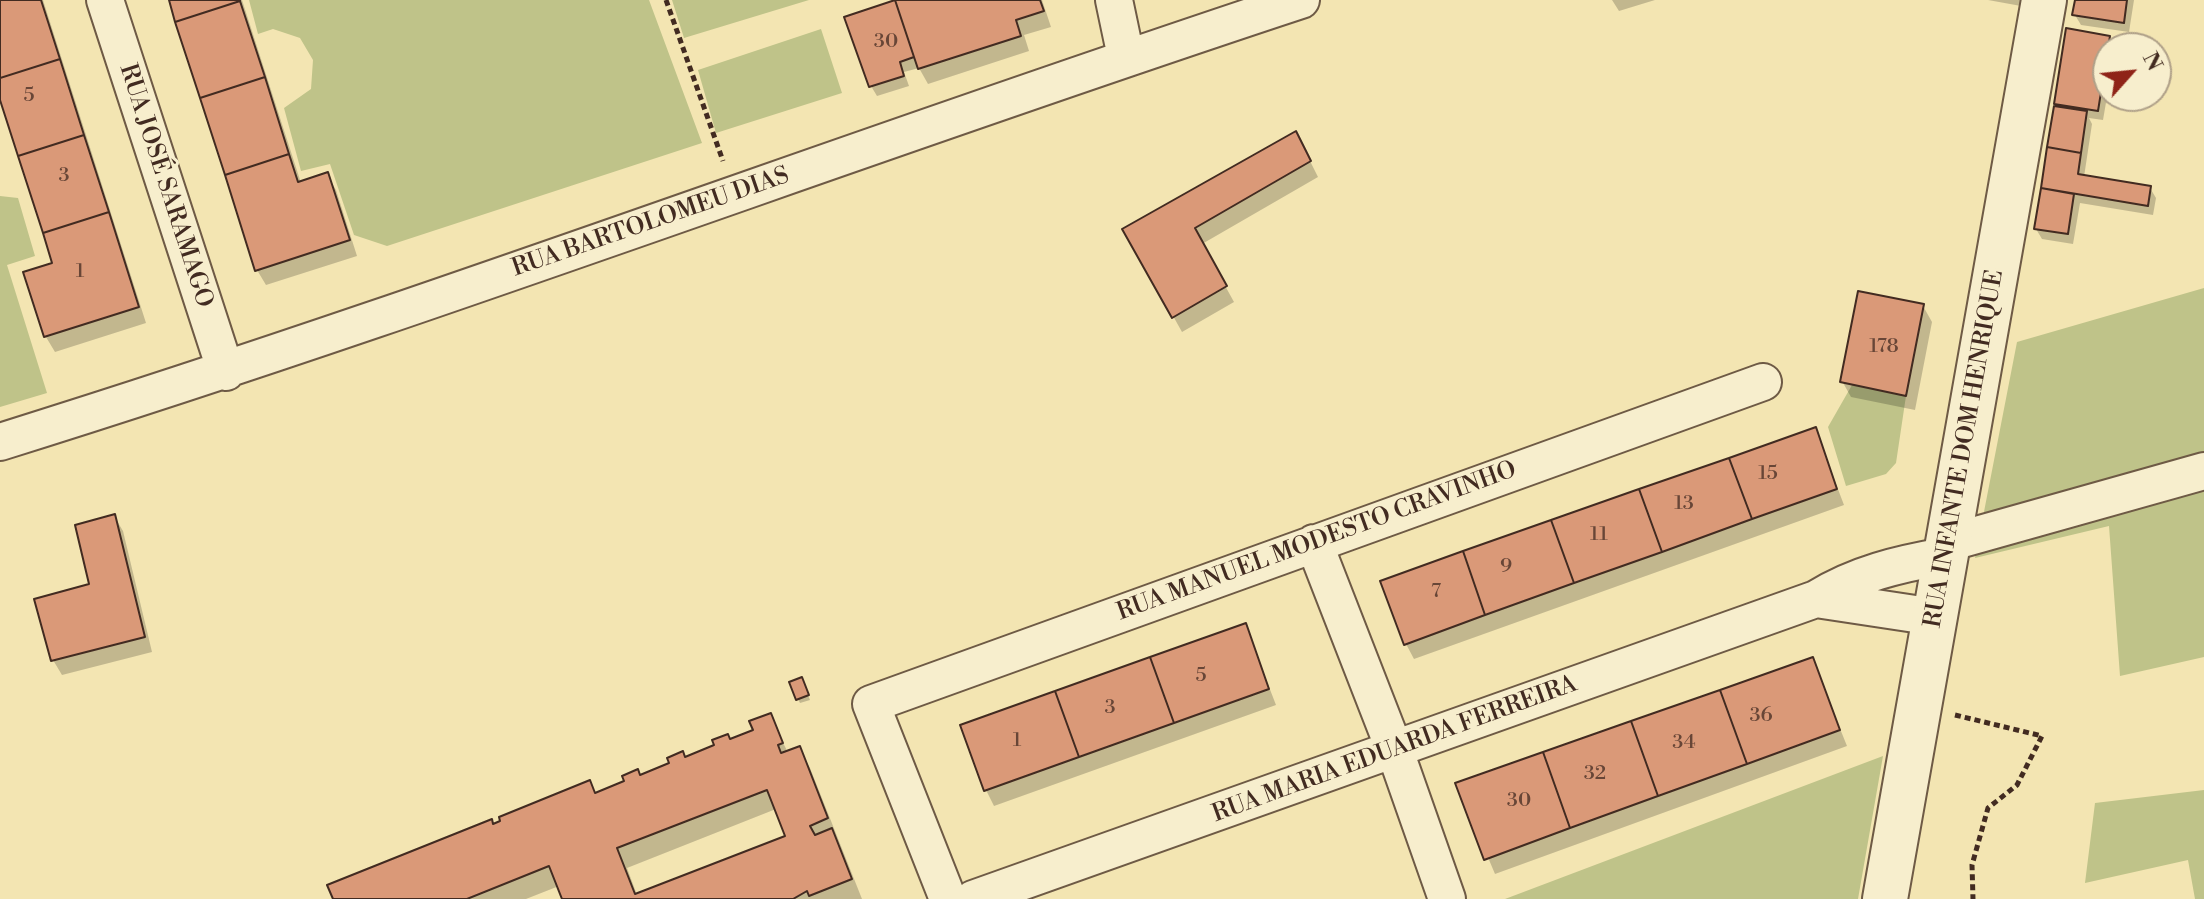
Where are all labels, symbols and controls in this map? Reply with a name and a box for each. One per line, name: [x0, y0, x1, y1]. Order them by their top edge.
house number: 30: [874, 30, 898, 54]
north arrow: [2092, 32, 2172, 112]
text: N: [2136, 48, 2168, 76]
street label: RUA JOSÉ SARAMAGO: [112, 60, 218, 312]
house number: 5: [23, 84, 35, 108]
street label: RUA BARTOLOMEU DIAS: [509, 162, 793, 284]
house number: 3: [58, 164, 70, 188]
house number: 1: [76, 260, 84, 284]
street label: RUA INFANTE DOM HENRIQUE: [1919, 268, 2011, 630]
house number: 178: [1869, 335, 1899, 359]
street label: RUA MANUEL MODESTO CRAVINHO: [1113, 456, 1521, 628]
house number: 15: [1758, 462, 1778, 486]
house number: 13: [1674, 492, 1694, 516]
house number: 11: [1590, 523, 1608, 547]
house number: 9: [1500, 555, 1512, 579]
house number: 7: [1431, 580, 1441, 604]
house number: 5: [1195, 664, 1207, 688]
street label: RUA MARIA EDUARDA FERREIRA: [1209, 670, 1581, 830]
house number: 3: [1104, 696, 1116, 720]
house number: 36: [1749, 704, 1773, 728]
house number: 1: [1013, 729, 1021, 753]
house number: 34: [1672, 731, 1696, 755]
house number: 32: [1584, 762, 1606, 786]
house number: 30: [1507, 789, 1531, 813]

